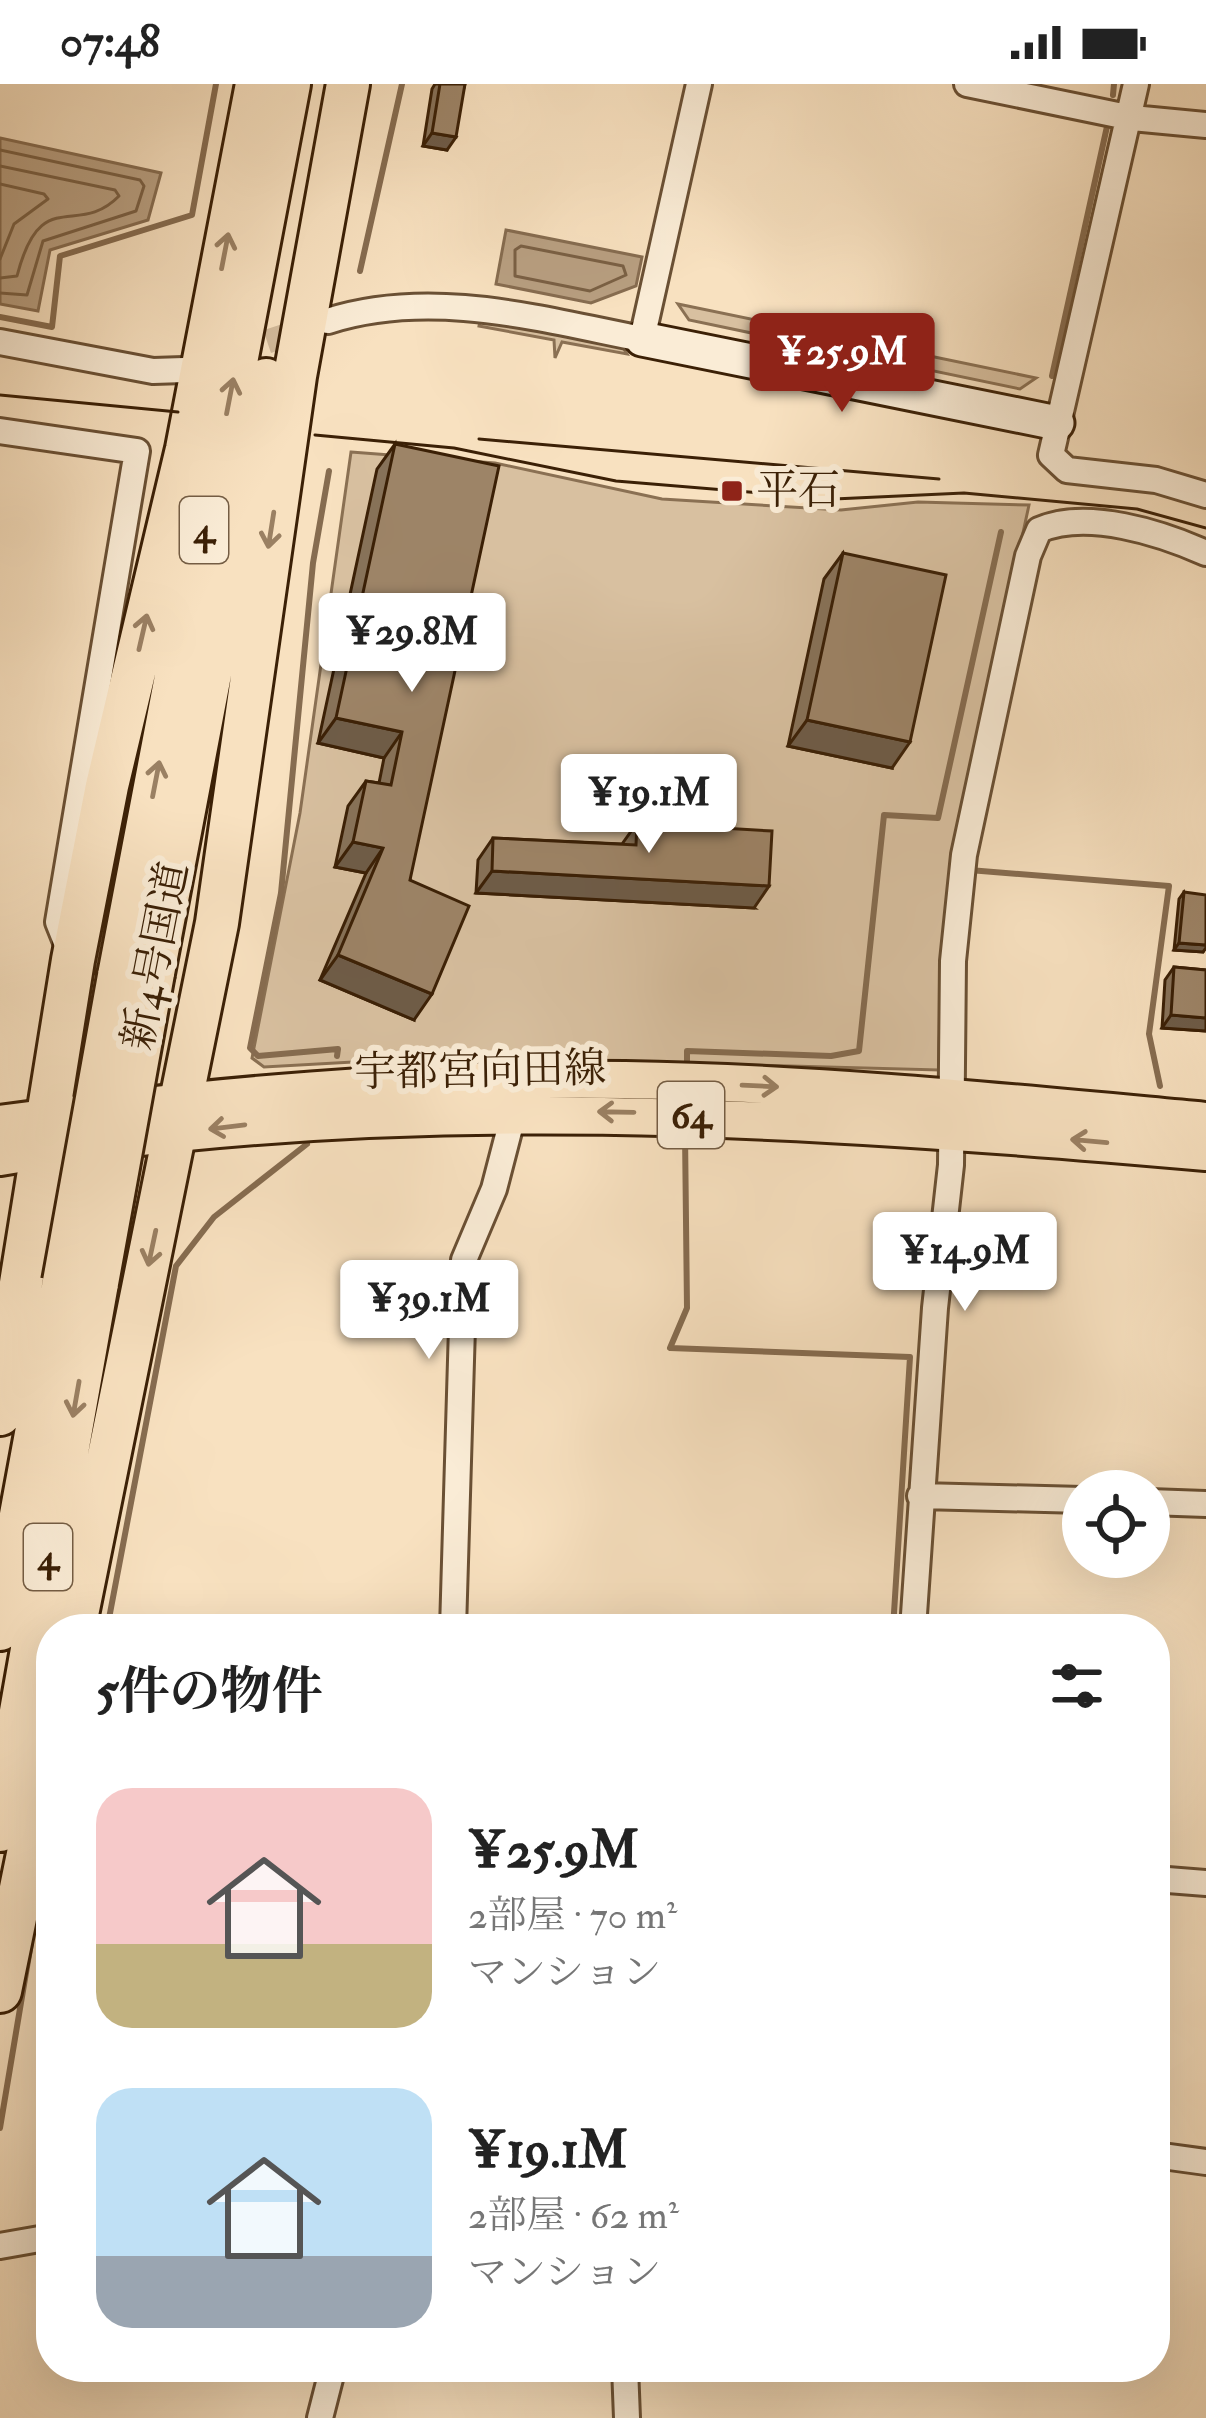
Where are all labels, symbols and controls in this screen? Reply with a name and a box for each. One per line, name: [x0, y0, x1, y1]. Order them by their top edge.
text: 07:48: [60, 14, 160, 70]
one-way arrow: [215, 232, 237, 271]
pin: ¥25.9M: [744, 313, 940, 415]
text: ¥25.9M: [777, 327, 907, 376]
one-way arrow: [220, 377, 243, 415]
place label: 平石: [756, 465, 840, 517]
marker: 平石: [719, 478, 745, 504]
road number: 4: [180, 497, 228, 563]
one-way arrow: [259, 510, 282, 549]
pin: ¥29.8M: [314, 593, 510, 695]
text: ¥29.8M: [346, 607, 478, 656]
one-way arrow: [133, 614, 156, 652]
pin: ¥19.1M: [551, 754, 747, 856]
one-way arrow: [146, 760, 169, 799]
text: ¥19.1M: [588, 768, 710, 817]
street label: 新4号国道: [112, 857, 200, 1055]
street label: 宇都宮向田線: [354, 1043, 606, 1099]
one-way arrow: [740, 1075, 779, 1098]
road number: 64: [658, 1082, 724, 1148]
one-way arrow: [597, 1101, 636, 1124]
one-way arrow: [208, 1116, 247, 1139]
one-way arrow: [1071, 1130, 1110, 1153]
pin: ¥14.9M: [867, 1212, 1063, 1314]
text: ¥14.9M: [900, 1226, 1030, 1275]
one-way arrow: [140, 1227, 162, 1266]
pin: ¥39.1M: [331, 1260, 527, 1362]
text: ¥39.1M: [367, 1274, 491, 1323]
one-way arrow: [64, 1378, 87, 1417]
map controls: [1062, 1470, 1170, 1578]
button: locate: [1062, 1470, 1170, 1578]
road number: 4: [24, 1524, 72, 1590]
icon: filters: [1044, 1653, 1110, 1719]
text: 5件の物件: [96, 1660, 322, 1724]
text: ¥25.9M: [468, 1819, 639, 1883]
icon: home: [192, 1836, 336, 1980]
text: 2部屋 · 70 m²: [468, 1891, 677, 1940]
text: マンション: [468, 1948, 661, 1997]
text: ¥19.1M: [468, 2119, 628, 2183]
icon: home: [192, 2136, 336, 2280]
text: 2部屋 · 62 m²: [468, 2191, 679, 2240]
text: マンション: [468, 2248, 661, 2297]

